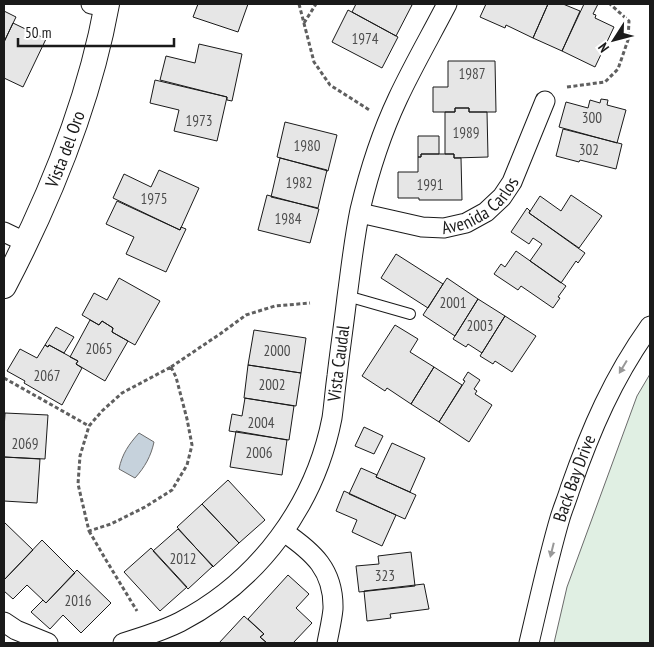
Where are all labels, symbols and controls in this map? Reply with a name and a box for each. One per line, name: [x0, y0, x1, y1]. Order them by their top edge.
scale bar: [18, 15, 174, 47]
north arrow: [589, 15, 639, 65]
text: 50 m: [25, 23, 51, 42]
house number: 1974: [351, 29, 379, 48]
text: N: [594, 39, 613, 56]
house number: 1987: [458, 64, 486, 83]
street label: Vista del Oro: [40, 108, 90, 192]
house number: 300: [582, 108, 602, 127]
house number: 1973: [185, 111, 213, 130]
house number: 1989: [452, 123, 480, 142]
house number: 1980: [293, 136, 321, 155]
house number: 302: [579, 140, 599, 159]
house number: 1982: [285, 173, 313, 192]
street label: Avenida Carlos: [439, 174, 524, 239]
house number: 1991: [416, 175, 444, 194]
house number: 1975: [140, 189, 168, 208]
house number: 1984: [274, 209, 302, 228]
house number: 2001: [439, 293, 467, 312]
house number: 2003: [466, 316, 494, 335]
street label: Vista Caudal: [322, 323, 354, 403]
house number: 2065: [85, 339, 113, 358]
house number: 2000: [263, 341, 291, 360]
one-way arrow: [619, 360, 628, 373]
house number: 2067: [33, 366, 61, 385]
house number: 2002: [258, 375, 286, 394]
house number: 2004: [247, 413, 275, 432]
street label: Back Bay Drive: [548, 431, 600, 524]
house number: 2069: [11, 434, 39, 453]
house number: 2006: [245, 443, 273, 462]
one-way arrow: [548, 542, 556, 557]
house number: 2012: [169, 549, 197, 568]
house number: 323: [375, 566, 395, 585]
house number: 2016: [64, 591, 92, 610]

